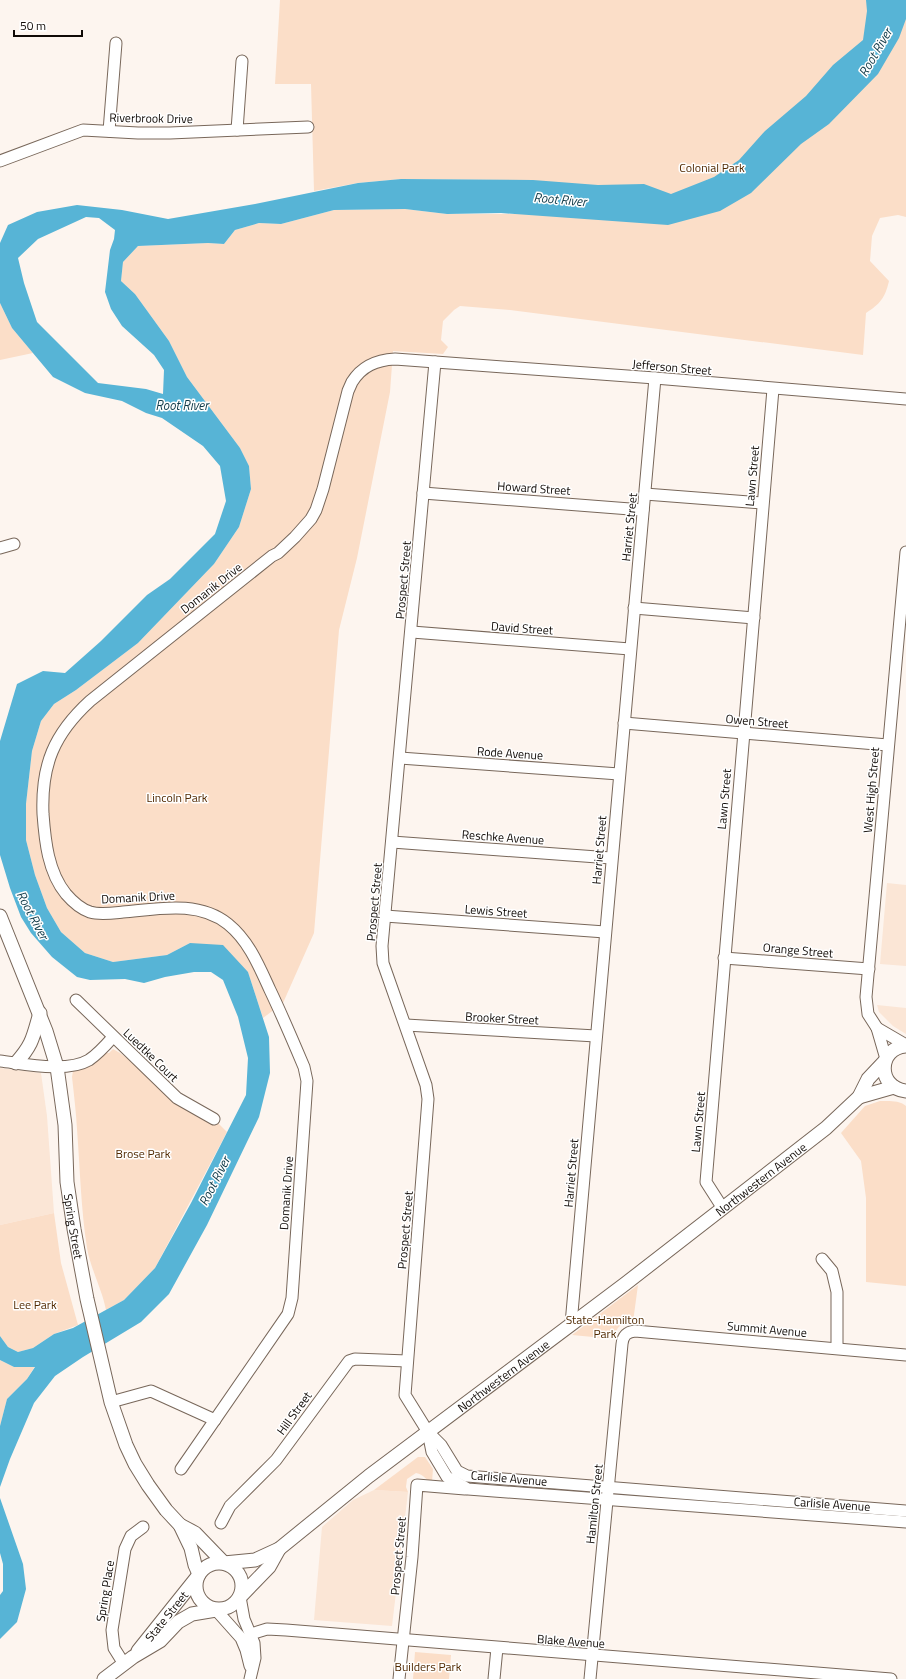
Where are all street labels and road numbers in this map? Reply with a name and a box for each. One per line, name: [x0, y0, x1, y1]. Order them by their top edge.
street label: Riverbrook Drive: [109, 108, 193, 128]
street label: Jefferson Street: [632, 354, 713, 380]
street label: Lawn Street: [740, 444, 764, 507]
street label: Howard Street: [497, 476, 572, 500]
street label: Harriet Street: [616, 491, 642, 562]
street label: Prospect Street: [390, 539, 416, 620]
street label: Domanik Drive: [176, 558, 246, 618]
street label: David Street: [490, 616, 554, 640]
street label: Owen Street: [725, 709, 790, 733]
street label: Rode Avenue: [476, 741, 544, 765]
street label: West High Street: [858, 746, 884, 834]
street label: Lawn Street: [712, 767, 736, 830]
street label: Harriet Street: [587, 814, 612, 885]
street label: Reschke Avenue: [461, 825, 545, 849]
street label: Prospect Street: [361, 861, 387, 942]
street label: Domanik Drive: [101, 886, 175, 908]
street label: Lewis Street: [464, 899, 529, 923]
street label: Orange Street: [762, 937, 835, 963]
street label: Brooker Street: [465, 1007, 540, 1029]
street label: Luedtke Court: [119, 1024, 184, 1087]
street label: Lawn Street: [686, 1090, 710, 1153]
street label: Harriet Street: [559, 1137, 584, 1208]
street label: Northwestern Avenue: [711, 1137, 810, 1220]
street label: Domanik Drive: [274, 1156, 298, 1230]
street label: Prospect Street: [392, 1189, 418, 1270]
street label: Spring Street: [59, 1192, 89, 1261]
street label: Summit Avenue: [726, 1316, 808, 1342]
street label: Northwestern Avenue: [453, 1335, 553, 1416]
street label: Hill Street: [272, 1387, 317, 1439]
street label: Hamilton Street: [580, 1462, 608, 1545]
street label: Carlisle Avenue: [470, 1465, 548, 1491]
street label: Carlisle Avenue: [793, 1492, 871, 1516]
street label: Prospect Street: [385, 1515, 411, 1596]
street label: Spring Place: [91, 1559, 119, 1623]
street label: State Street: [140, 1586, 193, 1645]
street label: Blake Avenue: [536, 1629, 606, 1653]

